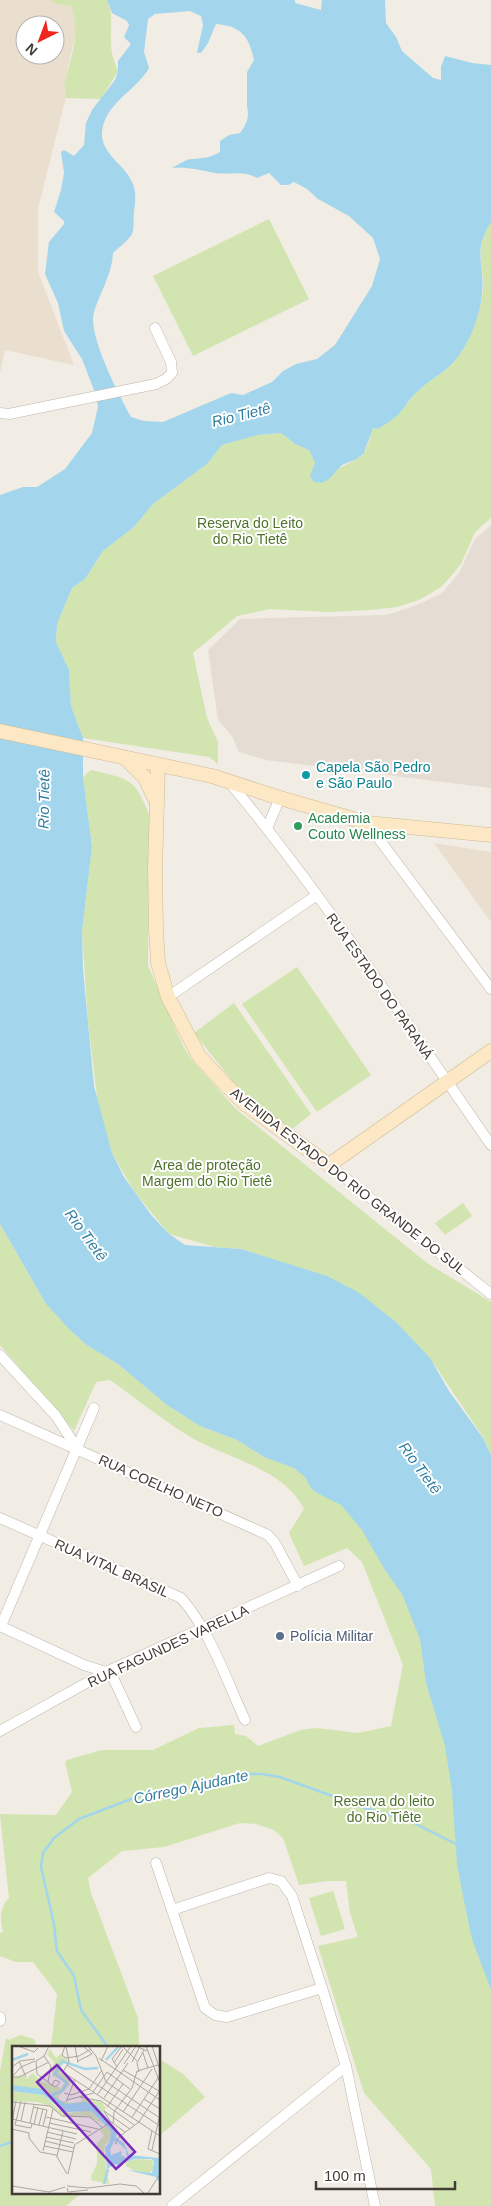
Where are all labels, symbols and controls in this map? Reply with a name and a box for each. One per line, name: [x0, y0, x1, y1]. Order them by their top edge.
north arrow: [15, 15, 65, 65]
text: N: [22, 40, 40, 59]
water label: Rio Tietê: [210, 399, 272, 430]
park label: Reserva do Leito do Rio Tietê: [197, 515, 303, 547]
place label: Capela São Pedro e São Paulo: [316, 759, 431, 791]
water label: Rio Tietê: [34, 769, 53, 829]
marker: Capela São Pedro e São Paulo: [300, 769, 312, 781]
place label: Academia Couto Wellness: [308, 810, 406, 842]
marker: Academia Couto Wellness: [292, 820, 304, 832]
street label: RUA ESTADO DO PARANÁ: [323, 910, 437, 1063]
street label: AVENIDA ESTADO DO RIO GRANDE DO SUL: [227, 1084, 469, 1278]
park label: Area de proteção Margem do Rio Tietê: [142, 1157, 272, 1189]
water label: Rio Tietê: [62, 1205, 111, 1264]
water label: Rio Tietê: [396, 1438, 445, 1497]
street label: RUA COELHO NETO: [96, 1451, 226, 1521]
street label: RUA VITAL BRASIL: [52, 1536, 172, 1601]
street label: RUA FAGUNDES VARELLA: [85, 1601, 252, 1690]
place label: Polícia Militar: [290, 1628, 374, 1644]
marker: Polícia Militar: [274, 1630, 286, 1642]
water label: Córrego Ajudante: [132, 1766, 250, 1807]
park label: Reserva do leito do Rio Tiête: [333, 1793, 435, 1825]
inset map: [12, 2046, 160, 2194]
scale bar: [316, 2158, 455, 2190]
text: 100 m: [324, 2167, 366, 2184]

